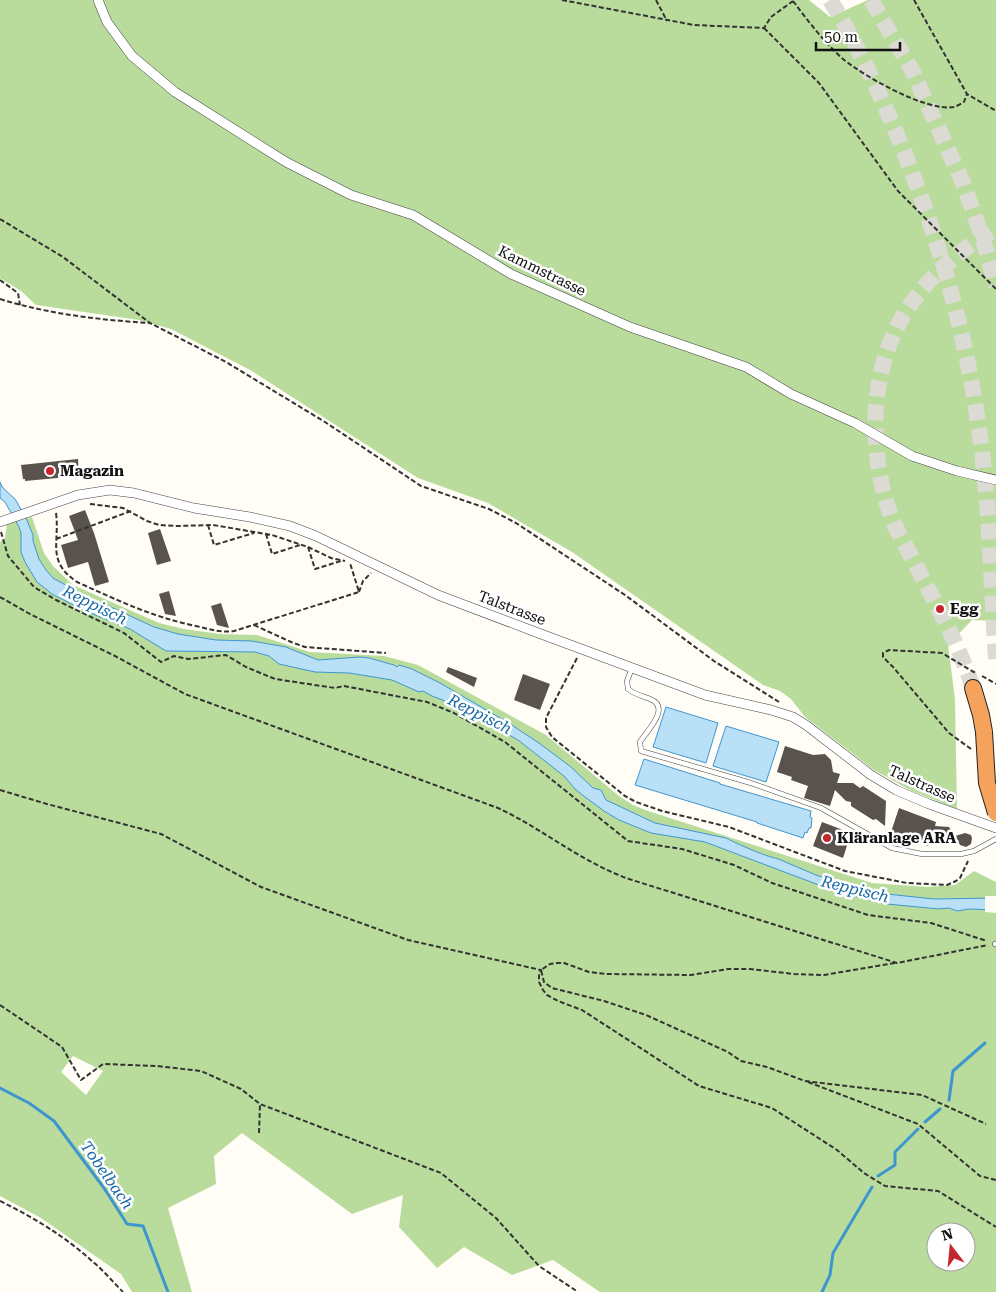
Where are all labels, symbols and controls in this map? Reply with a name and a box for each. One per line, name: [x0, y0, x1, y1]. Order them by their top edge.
scale bar: [816, 20, 900, 52]
text: 50 m: [824, 28, 859, 46]
street label: Kammstrasse: [495, 242, 589, 300]
place label: Magazin: [60, 462, 124, 480]
marker: Magazin: [44, 465, 56, 477]
water label: Reppisch: [59, 581, 130, 629]
street label: Talstrasse: [476, 587, 548, 629]
place label: Egg: [950, 600, 979, 618]
marker: Egg: [934, 603, 946, 615]
water label: Reppisch: [444, 689, 515, 738]
street label: Talstrasse: [886, 761, 958, 807]
place label: Kläranlage ARA: [837, 829, 956, 847]
marker: Kläranlage ARA: [821, 832, 833, 844]
water label: Reppisch: [818, 871, 891, 907]
water label: Tobelbach: [77, 1137, 138, 1213]
north arrow: [926, 1222, 976, 1272]
text: N: [940, 1225, 955, 1244]

